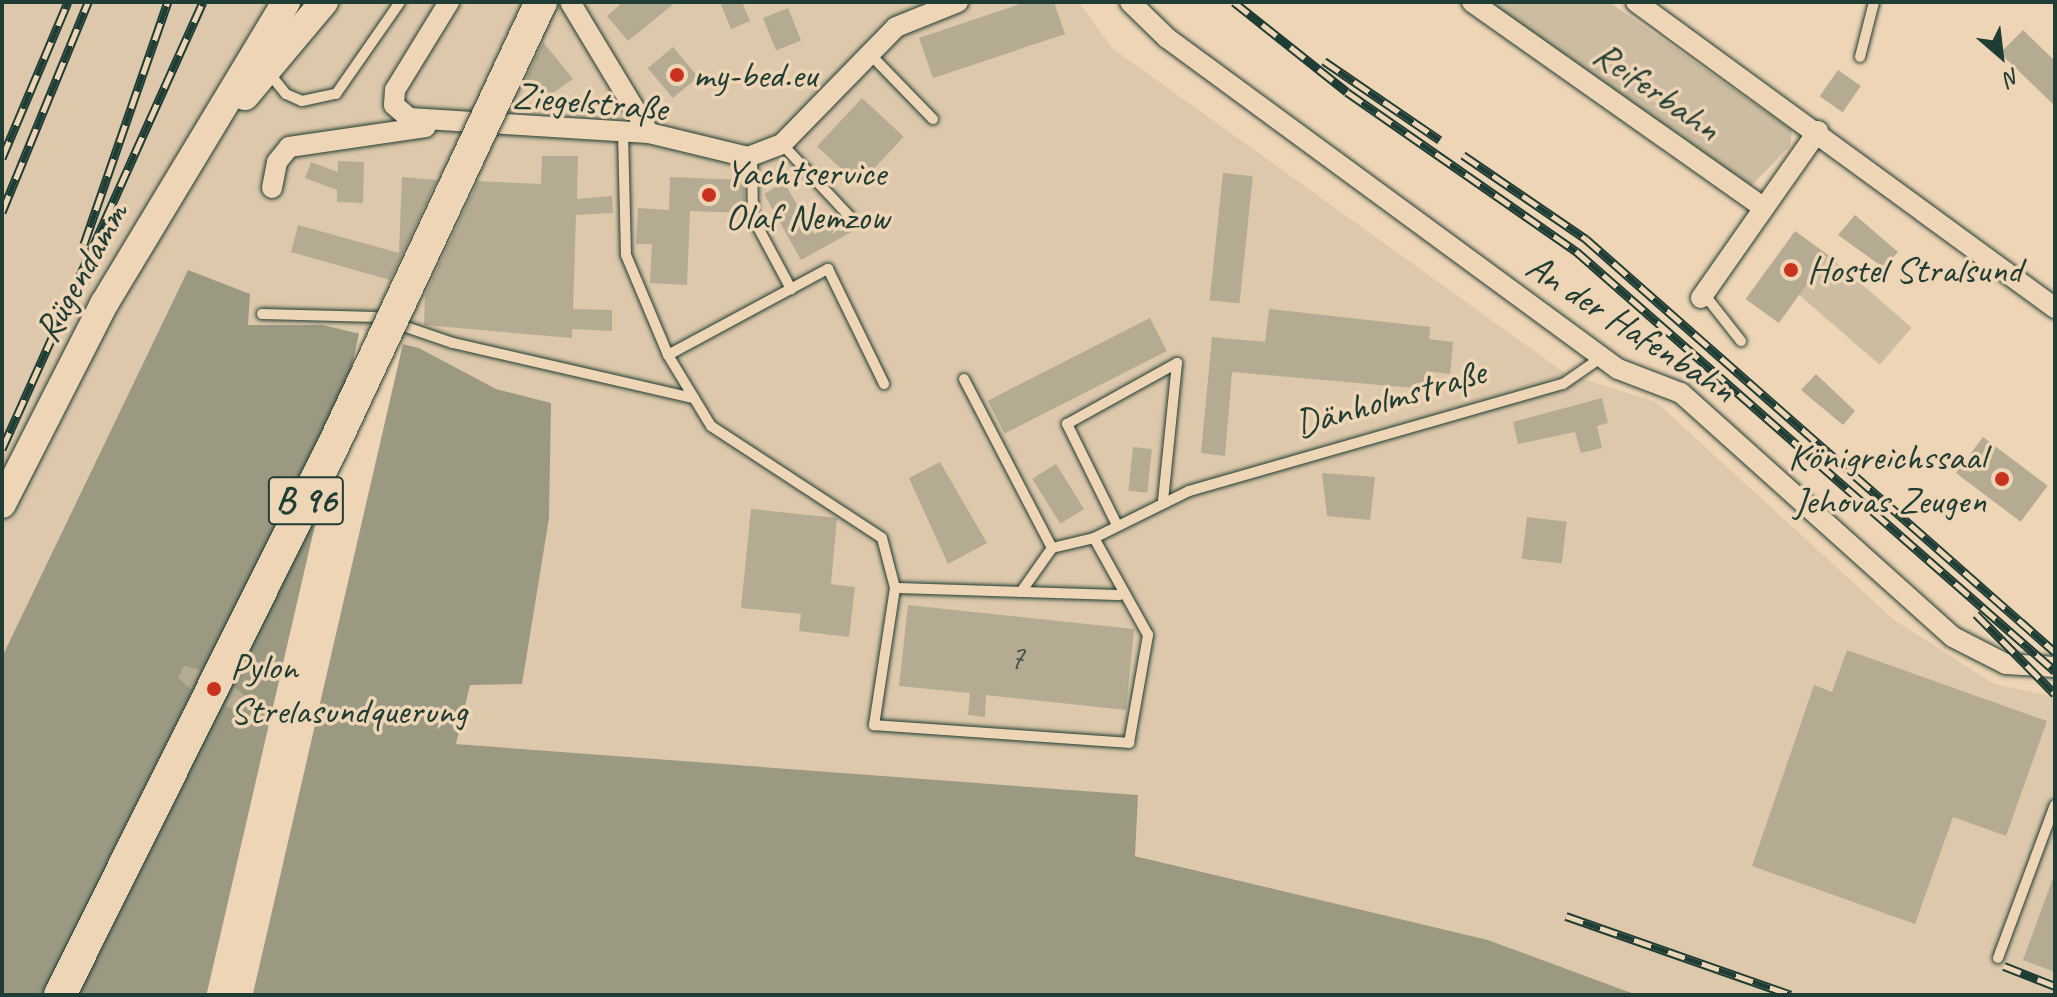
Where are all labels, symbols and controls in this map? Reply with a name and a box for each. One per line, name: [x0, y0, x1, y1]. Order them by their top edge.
north arrow: [1961, 16, 2041, 96]
street label: Reiferbahn: [1585, 31, 1729, 151]
place label: my-bed.eu: [693, 52, 817, 98]
text: N: [2000, 62, 2025, 93]
marker: my-bed.eu: [668, 66, 686, 84]
street label: Ziegelstraße: [511, 73, 669, 131]
place label: Yachtservice Olaf Nemzow: [725, 150, 890, 240]
marker: Yachtservice Olaf Nemzow: [700, 186, 718, 204]
street label: Rügendamm: [24, 194, 138, 350]
street label: An der Hafenbahn: [1518, 243, 1744, 413]
place label: Hostel Stralsund: [1807, 247, 2023, 293]
marker: Hostel Stralsund: [1782, 261, 1800, 279]
street label: Dänholmstraße: [1290, 349, 1490, 447]
place label: Königreichssaal Jehovas Zeugen: [1788, 434, 1986, 524]
road number: B 96: [266, 469, 346, 533]
marker: Königreichssaal Jehovas Zeugen: [1993, 470, 2011, 488]
house number: 7: [1009, 637, 1025, 677]
place label: Pylon Strelasundquerung: [230, 644, 467, 734]
marker: Pylon Strelasundquerung: [205, 680, 223, 698]

